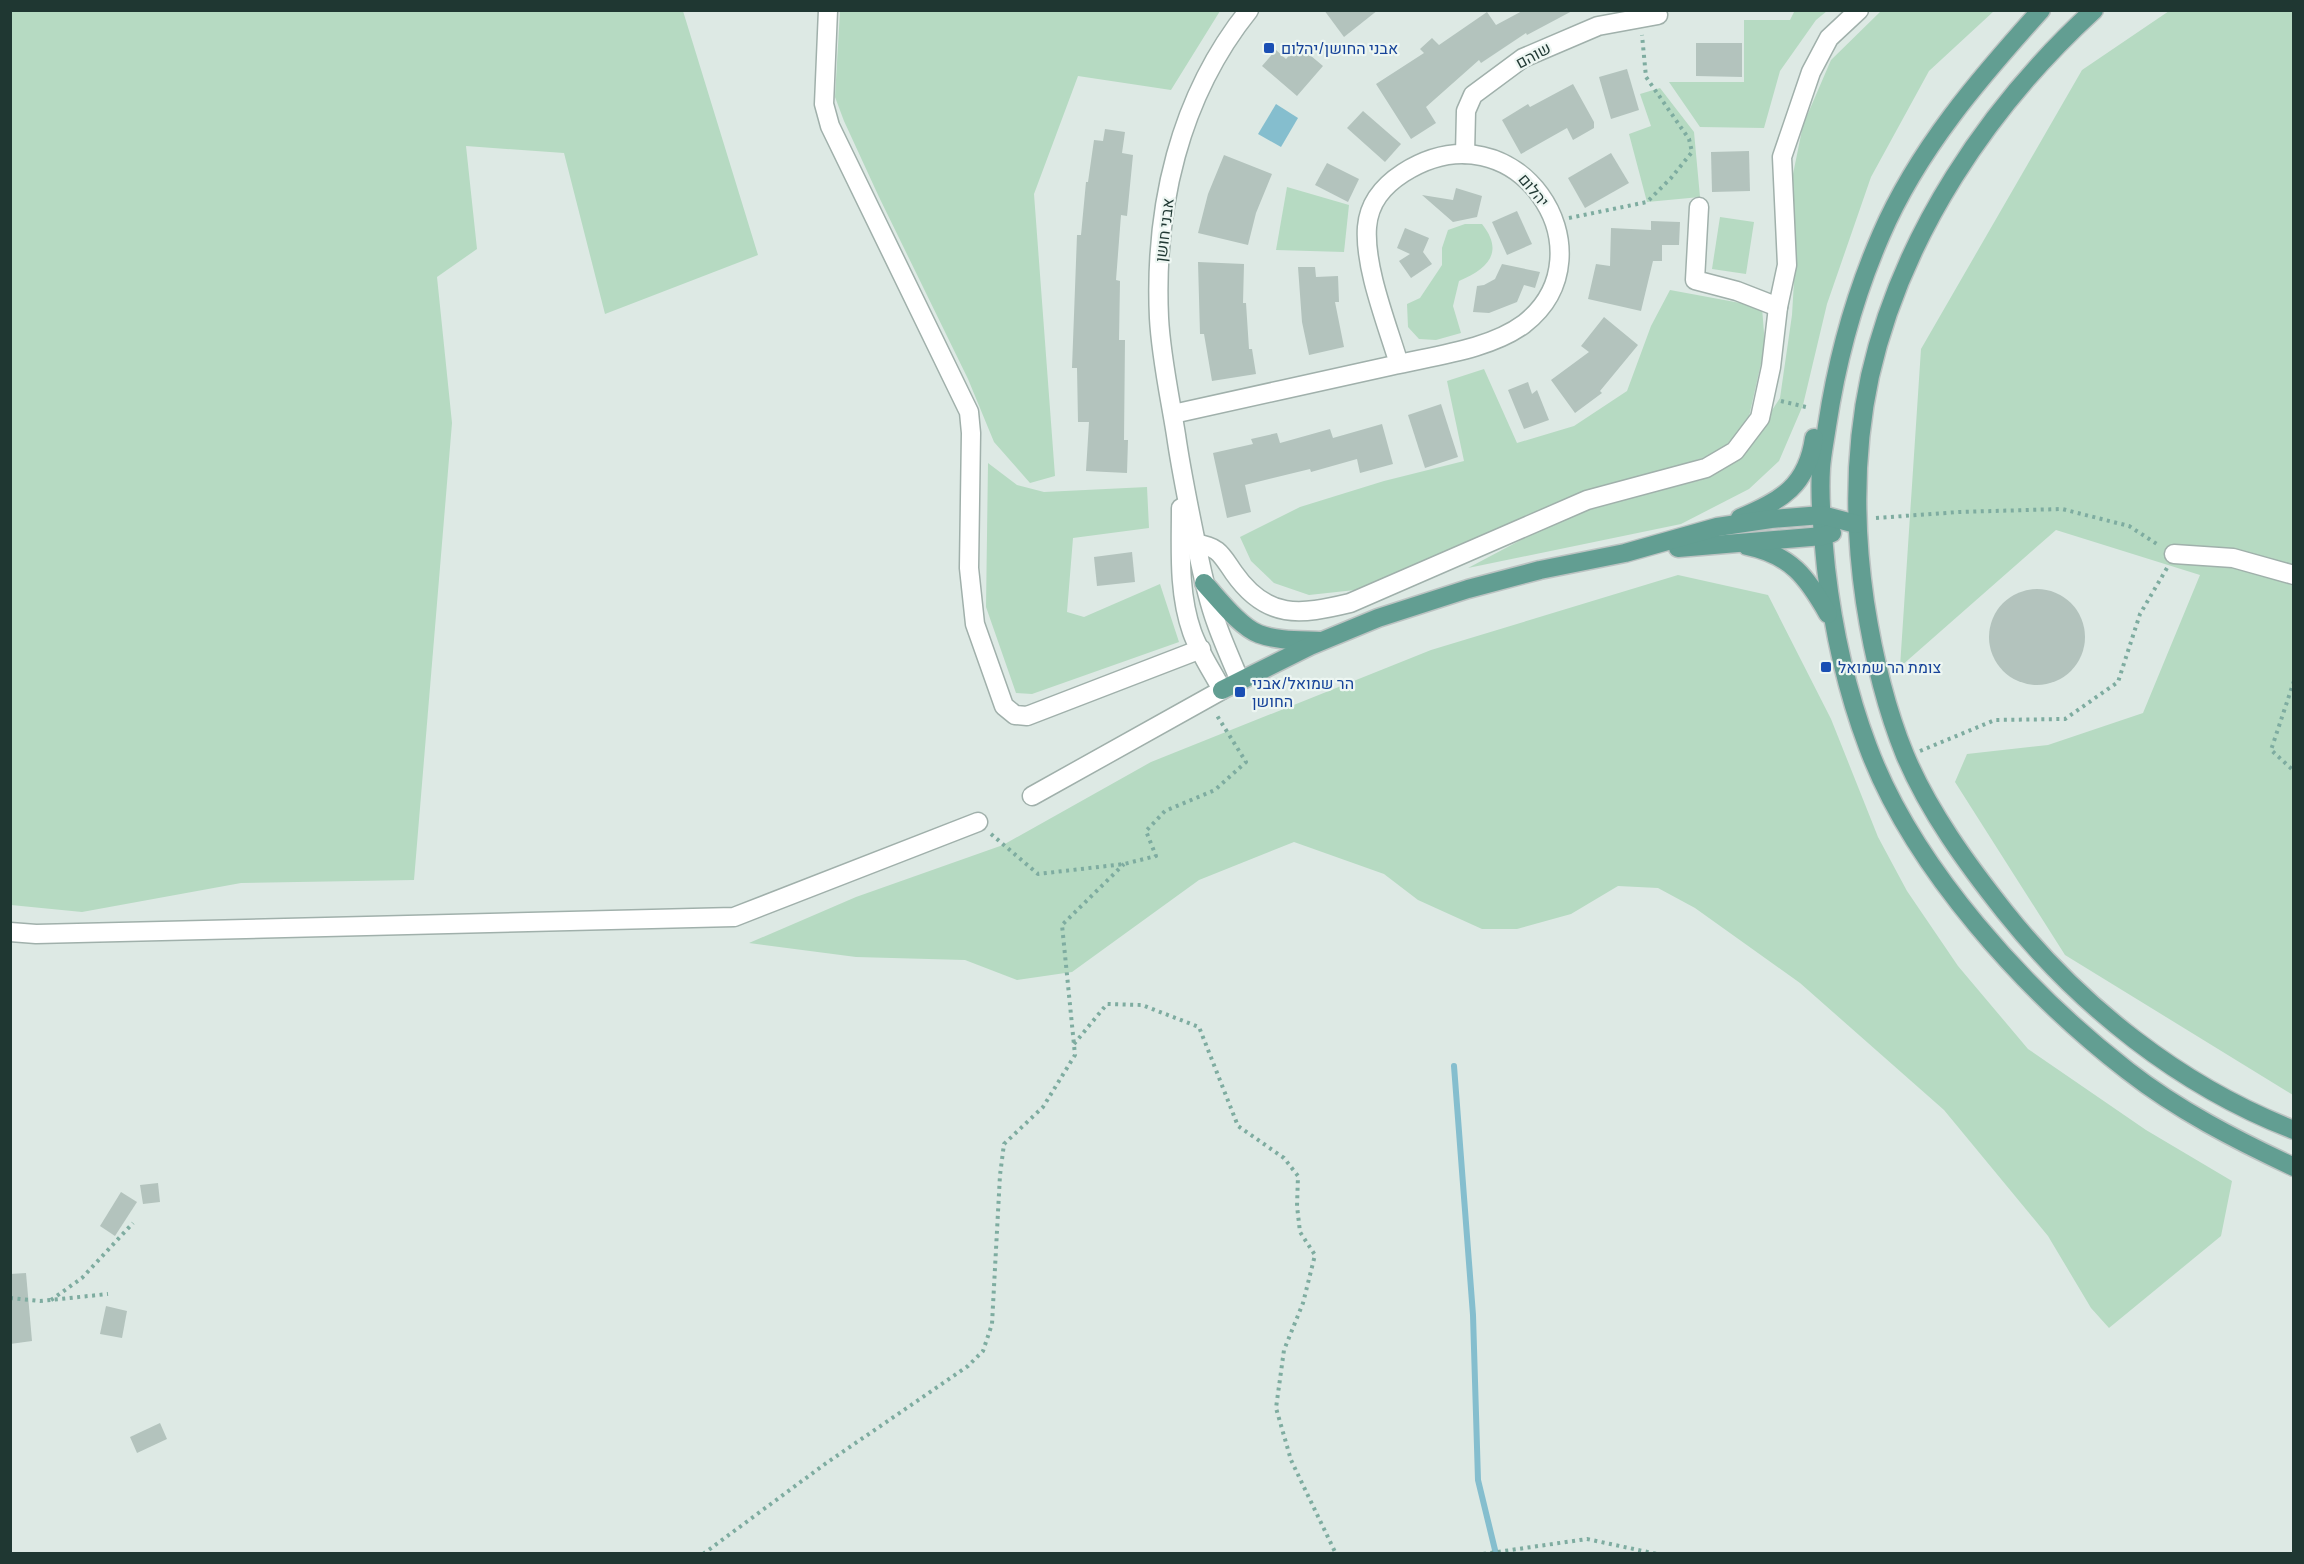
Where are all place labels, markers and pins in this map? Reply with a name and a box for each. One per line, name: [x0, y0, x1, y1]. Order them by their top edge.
place label: אבני החושן/יהלום: [1281, 37, 1398, 59]
marker: אבני החושן/יהלום: [1262, 41, 1276, 55]
place label: צומת הר שמואל: [1838, 656, 1942, 678]
marker: צומת הר שמואל: [1819, 660, 1833, 674]
place label: הר שמואל/אבני החושן: [1252, 672, 1354, 712]
marker: הר שמואל/אבני החושן: [1233, 685, 1247, 699]

